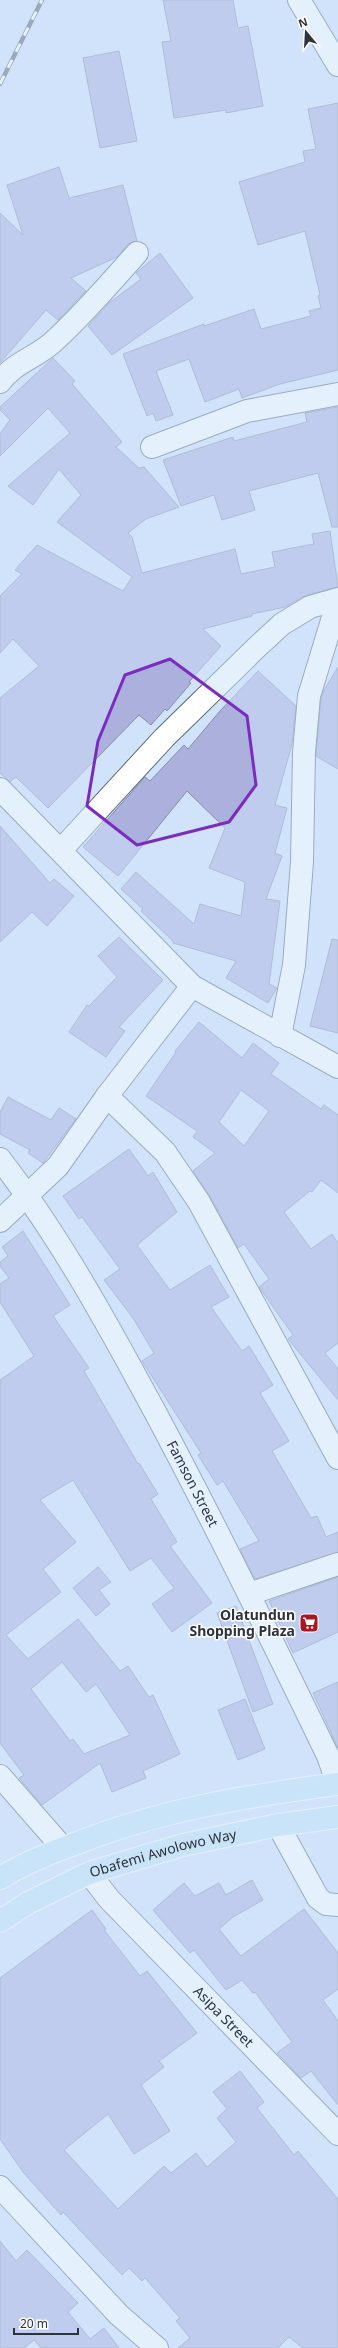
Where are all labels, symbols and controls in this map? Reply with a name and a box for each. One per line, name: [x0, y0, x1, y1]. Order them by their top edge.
north arrow: [286, 12, 326, 52]
text: N: [296, 13, 309, 31]
street label: Famson Street: [163, 1437, 223, 1530]
place label: Olatundun Shopping Plaza: [189, 1605, 295, 1640]
supermarket icon: Olatundun Shopping Plaza: [298, 1612, 320, 1634]
street label: Obafemi Awolowo Way: [87, 1824, 239, 1881]
street label: Asipa Street: [190, 1981, 258, 2051]
scale bar: [14, 2310, 78, 2336]
text: 20 m: [20, 2315, 48, 2332]

